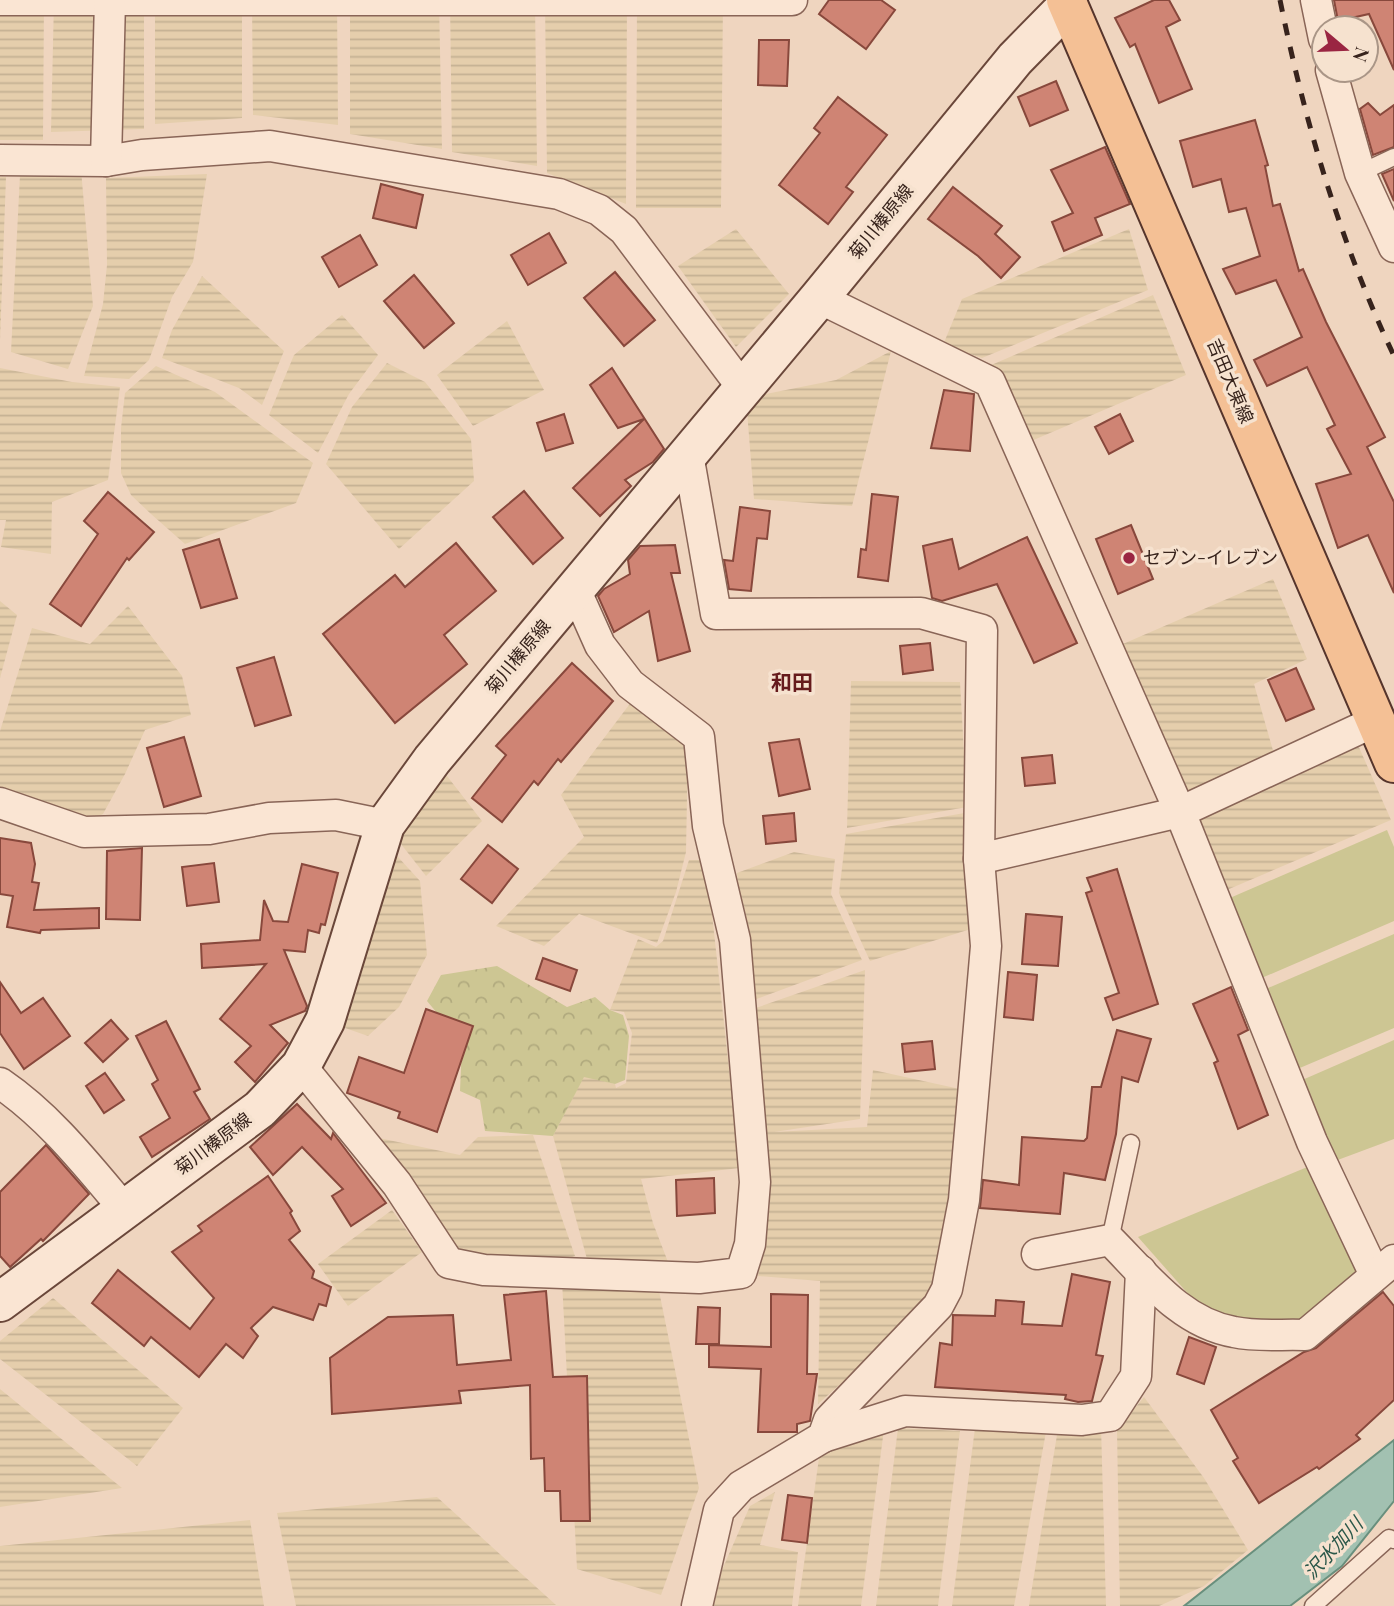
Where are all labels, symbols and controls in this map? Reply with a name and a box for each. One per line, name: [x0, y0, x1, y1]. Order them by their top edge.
north arrow: [1310, 14, 1380, 84]
text: N: [1347, 44, 1377, 66]
street label: 菊川榛原線: [843, 179, 918, 264]
street label: 吉田大東線: [1202, 334, 1260, 427]
place label: セブン-イレブン: [1143, 545, 1278, 569]
marker: セブン-イレブン: [1121, 550, 1137, 566]
street label: 菊川榛原線: [479, 614, 555, 699]
district label: 和田: [771, 667, 813, 695]
street label: 菊川榛原線: [169, 1107, 256, 1180]
water label: 沢水加川: [1297, 1509, 1369, 1584]

